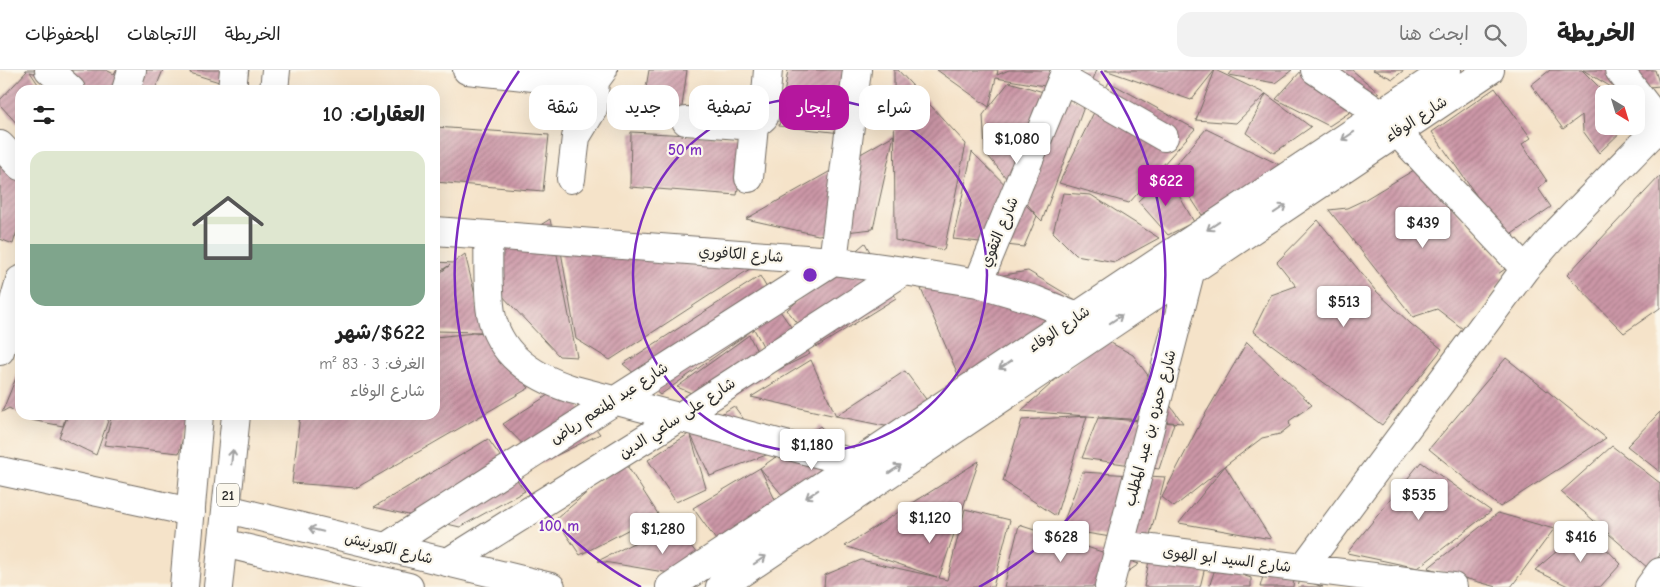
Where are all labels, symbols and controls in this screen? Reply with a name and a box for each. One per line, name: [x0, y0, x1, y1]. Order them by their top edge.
search box: [1177, 12, 1527, 57]
text: الخريطة: [1557, 19, 1635, 47]
icon: search: [1481, 21, 1509, 49]
text: ابحث هنا: [1399, 23, 1469, 45]
text: المحفوظات: [25, 24, 99, 45]
text: الاتجاهات: [127, 24, 197, 45]
text: الخريطة: [225, 24, 281, 45]
chip: شقة: [529, 85, 597, 130]
chip: جديد: [607, 85, 679, 130]
chip: تصفية: [689, 85, 769, 130]
chip: إيجار: [779, 85, 849, 130]
chip: شراء: [859, 85, 930, 130]
north arrow: [1595, 85, 1645, 135]
map controls: [1595, 85, 1645, 135]
street label: شارع الوفاء: [1382, 92, 1451, 147]
icon: filters: [30, 101, 58, 129]
text: العقارات: 10: [323, 102, 425, 126]
pin: $1,080: [976, 122, 1058, 165]
text: $1,080: [994, 130, 1040, 148]
one-way arrow: [1341, 131, 1355, 141]
text: 50 m: [668, 141, 702, 159]
pin: $622: [1136, 164, 1196, 207]
text: $622: [1149, 172, 1183, 190]
icon: home: [183, 183, 273, 273]
street label: شارع التقوي: [976, 194, 1024, 271]
one-way arrow: [1273, 204, 1287, 214]
pin: $439: [1393, 206, 1453, 249]
text: $439: [1406, 214, 1440, 232]
one-way arrow: [1206, 221, 1220, 231]
street label: شارع الكافوري: [698, 242, 784, 268]
centre of rings: [801, 266, 819, 284]
pin: $513: [1314, 286, 1374, 328]
text: $513: [1328, 293, 1360, 311]
street label: شارع الوفاء: [1025, 302, 1094, 357]
one-way arrow: [1109, 314, 1123, 324]
text: $622/شهر: [336, 320, 425, 344]
street label: شارع حمزه بن عبد المطلب: [1120, 348, 1181, 508]
text: الغرف: 3 · 83 m²: [319, 355, 425, 373]
street label: شارع عبد المنعم رياض: [547, 358, 673, 450]
one-way arrow: [998, 360, 1012, 370]
street label: شارع على ساعي الدين: [615, 374, 741, 466]
text: شارع الوفاء: [350, 382, 425, 400]
pin: $1,180: [771, 428, 853, 471]
text: $1,180: [791, 436, 833, 454]
one-way arrow: [227, 449, 237, 465]
one-way arrow: [888, 464, 902, 474]
pin: $535: [1389, 478, 1449, 521]
road number: 21: [217, 484, 239, 506]
text: $535: [1402, 486, 1436, 504]
one-way arrow: [805, 489, 819, 499]
pin: $1,120: [889, 502, 971, 544]
text: $1,120: [909, 509, 951, 527]
pin: $1,280: [622, 512, 704, 555]
text: 100 m: [539, 517, 579, 535]
text: $1,280: [641, 520, 685, 538]
pin: $628: [1031, 520, 1091, 563]
pin: $416: [1551, 520, 1611, 563]
one-way arrow: [309, 525, 325, 534]
street label: شارع الكورنيش: [343, 528, 435, 569]
text: $628: [1044, 528, 1078, 546]
text: $416: [1565, 528, 1597, 546]
street label: شارع السيد ابو الهوى: [1162, 542, 1292, 577]
one-way arrow: [753, 555, 767, 565]

